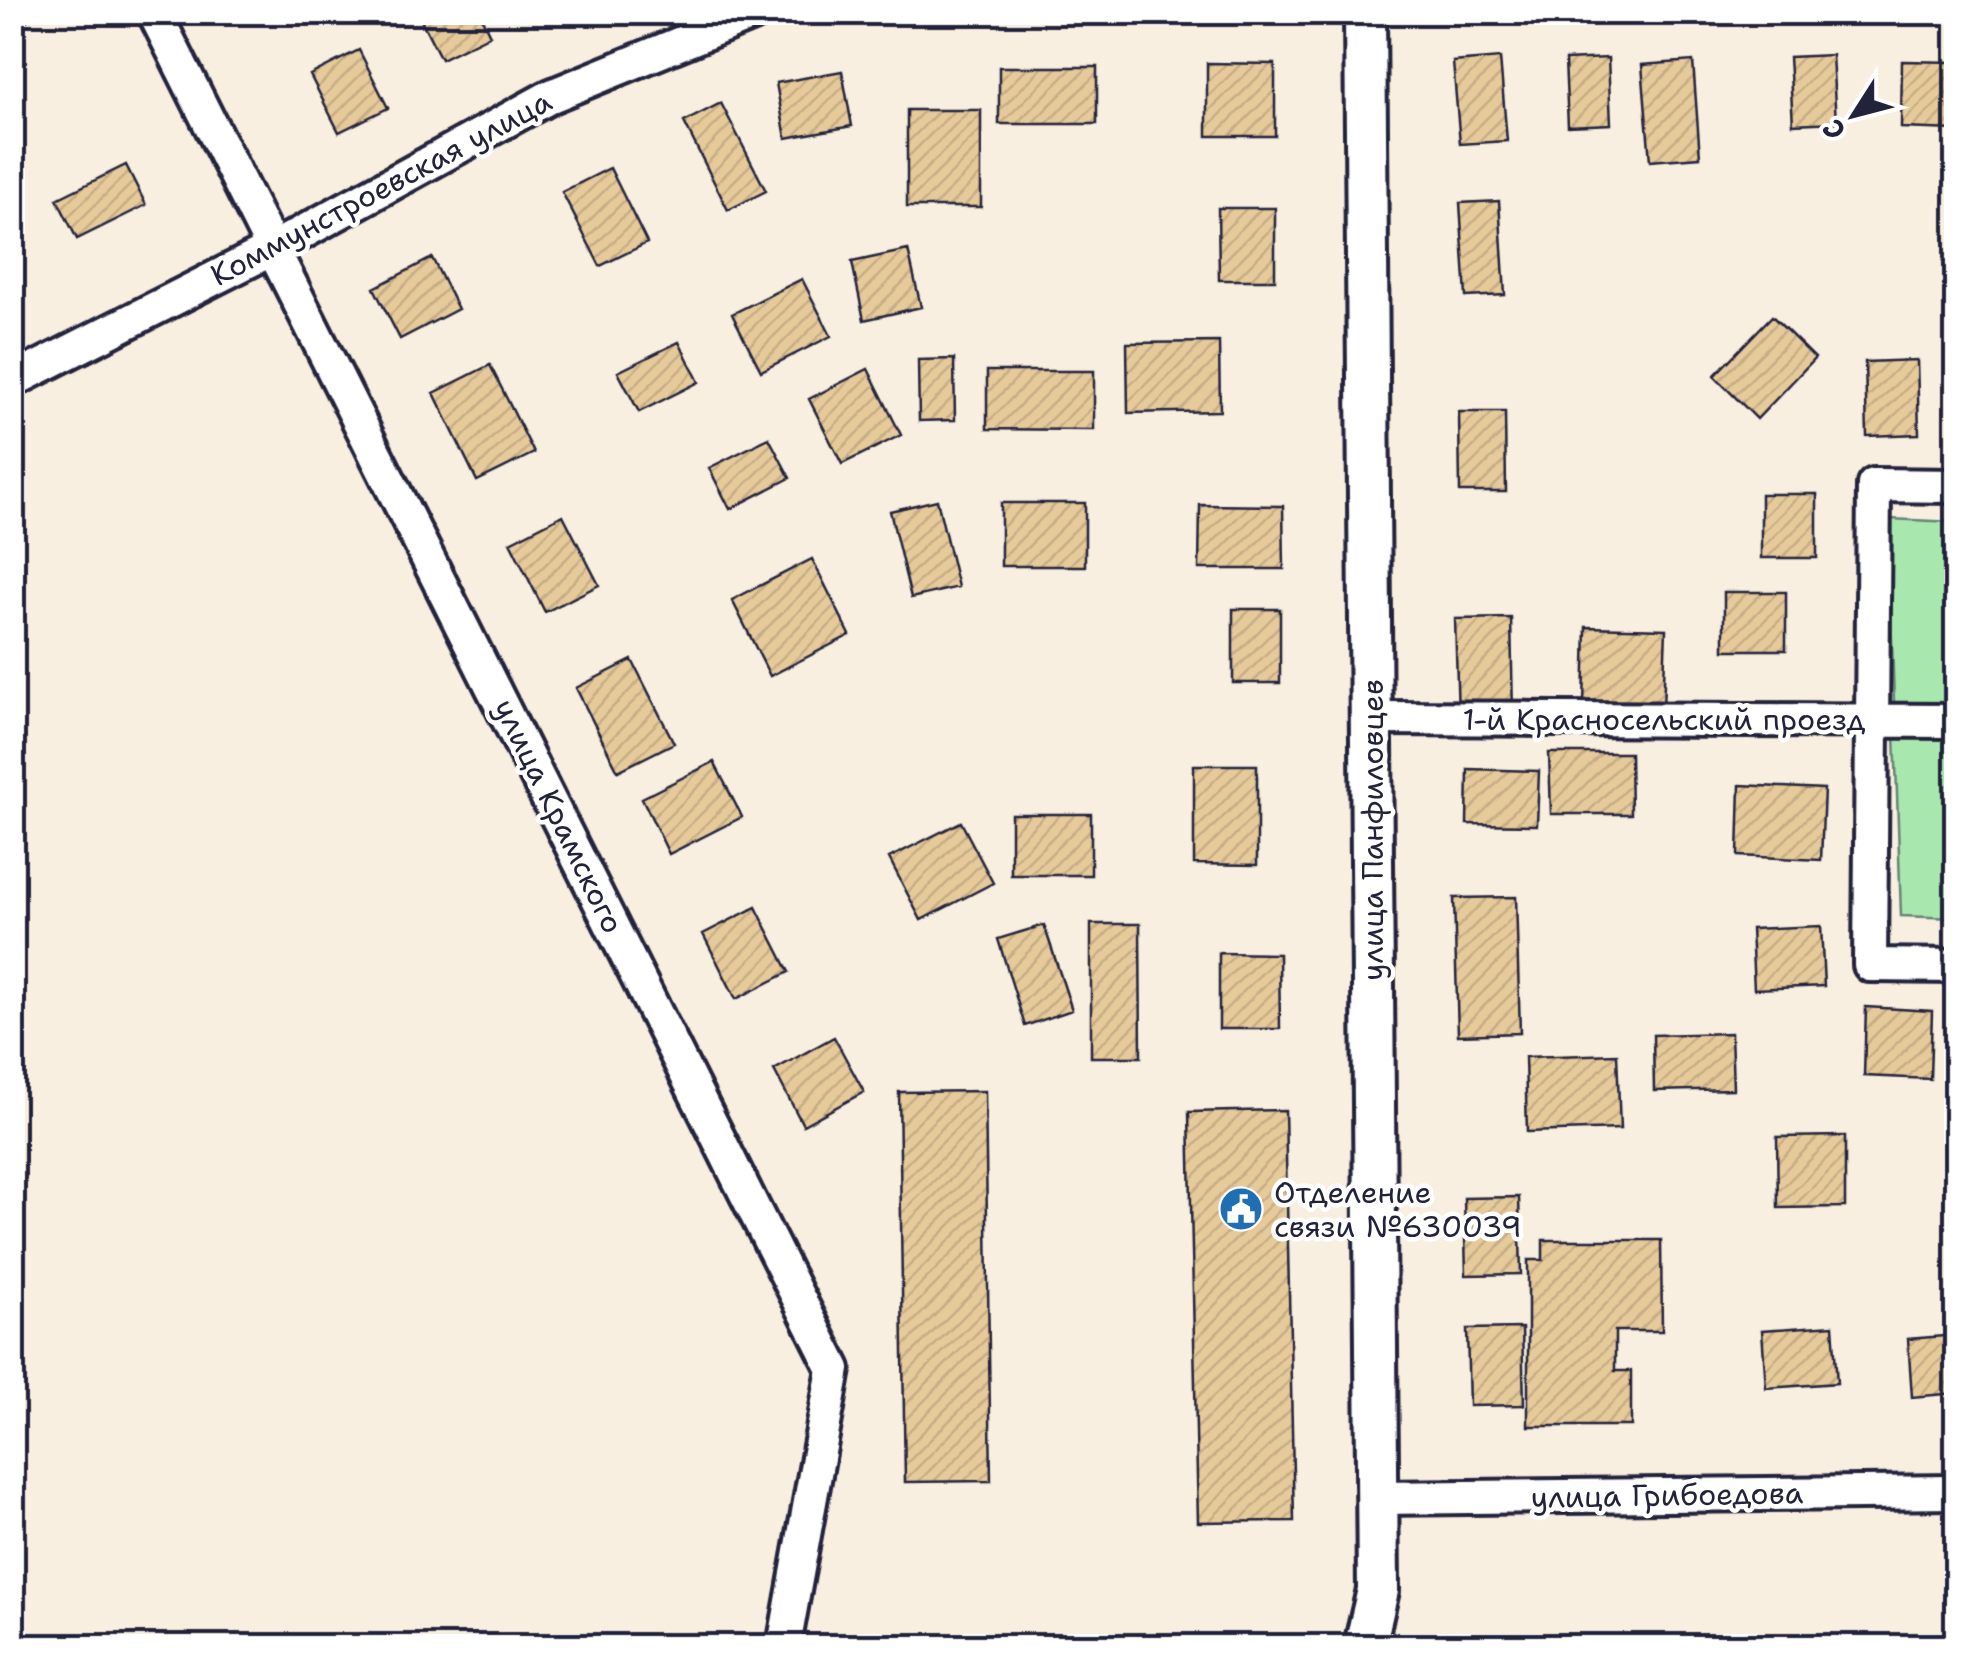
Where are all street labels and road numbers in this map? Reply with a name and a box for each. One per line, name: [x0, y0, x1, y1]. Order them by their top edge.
street label: Коммунстроевская улица: [203, 80, 559, 296]
street label: улица Панфиловцев: [1352, 679, 1393, 981]
street label: улица Крамского: [484, 692, 634, 940]
street label: 1-й Красносельский проезд: [1462, 699, 1866, 740]
street label: улица Грибоедова: [1530, 1472, 1804, 1518]

